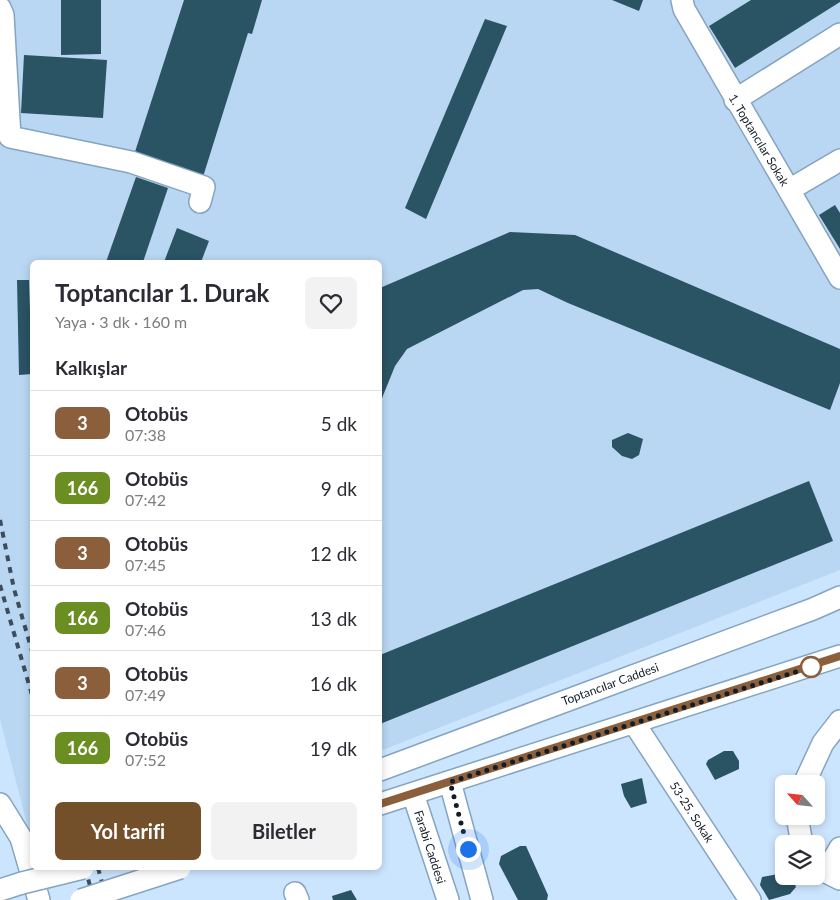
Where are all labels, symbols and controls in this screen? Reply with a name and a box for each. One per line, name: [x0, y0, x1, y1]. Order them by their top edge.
street label: 1. Toptancılar Sokak: [726, 91, 793, 189]
button: heart: [305, 277, 357, 329]
text: Toptancılar 1. Durak: [55, 278, 269, 307]
text: Yaya · 3 dk · 160 m: [55, 312, 187, 331]
text: Kalkışlar: [55, 356, 127, 379]
text: Otobüs: [125, 402, 188, 425]
text: 3: [77, 412, 88, 434]
text: 5 dk: [321, 412, 357, 435]
text: 07:38: [125, 425, 166, 444]
text: Otobüs: [125, 467, 188, 490]
text: 166: [67, 477, 98, 499]
text: 9 dk: [321, 477, 357, 500]
text: 07:42: [125, 490, 166, 509]
text: Otobüs: [125, 532, 188, 555]
text: 3: [77, 542, 88, 564]
text: 12 dk: [310, 542, 357, 565]
text: 07:45: [125, 555, 166, 574]
text: Otobüs: [125, 597, 188, 620]
text: 166: [67, 607, 98, 629]
text: 13 dk: [310, 607, 357, 630]
text: 07:46: [125, 620, 166, 639]
unlabelled marker: [800, 656, 822, 678]
street label: Toptancılar Caddesi: [559, 659, 661, 709]
text: Otobüs: [125, 662, 188, 685]
text: 3: [77, 672, 88, 694]
text: 16 dk: [310, 672, 357, 695]
text: 07:49: [125, 685, 166, 704]
text: Otobüs: [125, 727, 188, 750]
text: 166: [67, 737, 98, 759]
text: 19 dk: [310, 737, 357, 760]
text: 07:52: [125, 750, 166, 769]
north arrow: [775, 775, 825, 825]
map controls: [775, 775, 825, 885]
street label: 53-25. Sokak: [667, 779, 718, 846]
button: Yol tarifi: [55, 802, 201, 860]
button: Biletler: [211, 802, 357, 860]
street label: Farabi Caddesi: [411, 808, 449, 886]
button: layers: [775, 835, 825, 885]
your location: [456, 837, 481, 862]

